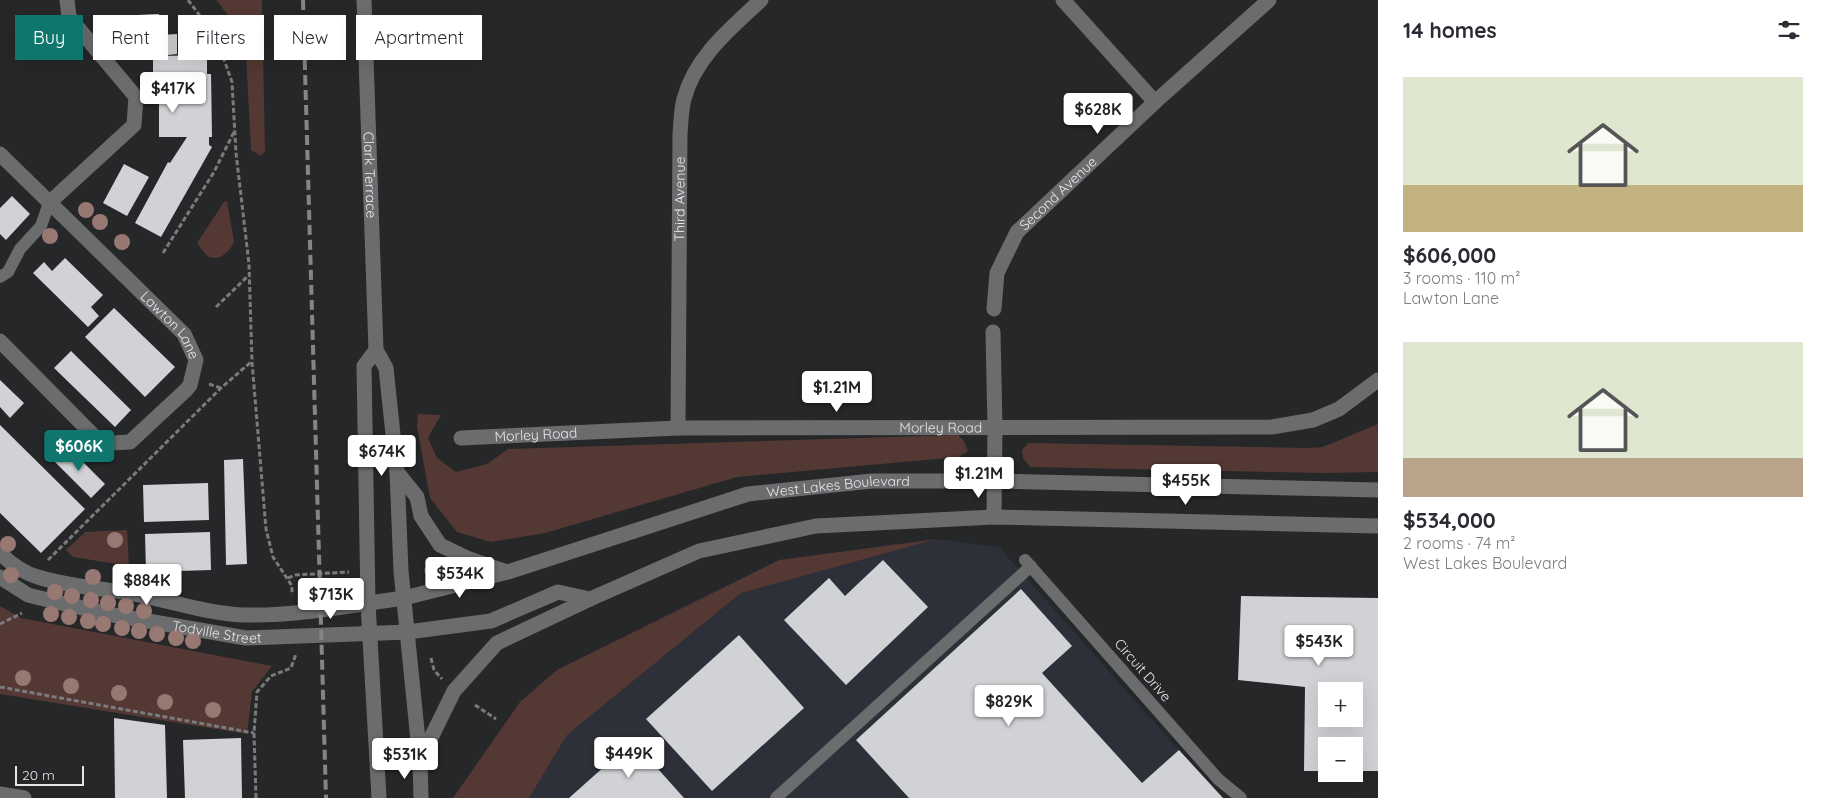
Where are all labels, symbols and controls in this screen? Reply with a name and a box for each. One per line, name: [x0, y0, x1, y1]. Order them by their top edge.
chip: Buy: [15, 15, 83, 60]
chip: Rent: [93, 15, 168, 60]
chip: Filters: [178, 15, 264, 60]
chip: New: [274, 15, 346, 60]
chip: Apartment: [356, 15, 482, 60]
icon: filters: [1775, 16, 1803, 44]
text: 14 homes: [1403, 17, 1497, 43]
pin: $417K: [138, 72, 208, 114]
text: $417K: [151, 78, 195, 98]
pin: $628K: [1063, 92, 1133, 135]
text: $628K: [1075, 99, 1121, 119]
icon: home: [1558, 110, 1648, 200]
street label: Clark Terrace: [360, 131, 380, 219]
street label: Second Avenue: [1015, 153, 1101, 234]
street label: Third Avenue: [670, 156, 689, 241]
text: $606,000: [1403, 242, 1496, 268]
text: 3 rooms · 110 m²: [1403, 268, 1520, 288]
street label: Lawton Lane: [137, 287, 203, 362]
text: Lawton Lane: [1403, 288, 1499, 308]
pin: $1.21M: [796, 370, 878, 413]
icon: home: [1558, 375, 1648, 465]
text: $1.21M: [813, 377, 861, 397]
street label: Morley Road: [899, 418, 982, 437]
street label: Morley Road: [494, 424, 578, 445]
pin: $606K: [44, 430, 114, 472]
pin: $674K: [347, 434, 417, 477]
text: $606K: [55, 436, 103, 456]
text: $674K: [359, 441, 405, 461]
pin: $1.21M: [938, 456, 1020, 499]
text: $1.21M: [955, 463, 1003, 483]
pin: $455K: [1151, 464, 1221, 506]
text: $455K: [1162, 470, 1210, 490]
street label: West Lakes Boulevard: [766, 472, 910, 501]
text: $534,000: [1403, 507, 1496, 533]
text: 2 rooms · 74 m²: [1403, 533, 1515, 553]
text: West Lakes Boulevard: [1403, 553, 1567, 573]
pin: $534K: [425, 556, 495, 599]
text: $534K: [436, 563, 484, 583]
pin: $884K: [112, 564, 182, 606]
text: $884K: [124, 570, 170, 590]
pin: $713K: [296, 578, 366, 620]
text: $713K: [309, 584, 353, 604]
street label: Todville Street: [171, 616, 262, 647]
pin: $543K: [1284, 624, 1354, 667]
text: $543K: [1295, 631, 1343, 651]
street label: Circuit Drive: [1111, 635, 1175, 705]
map controls: [1318, 682, 1363, 782]
button: +: [1318, 682, 1363, 727]
pin: $829K: [974, 684, 1044, 727]
text: $829K: [986, 691, 1033, 711]
pin: $449K: [594, 736, 664, 779]
button: −: [1318, 737, 1363, 782]
pin: $531K: [370, 738, 440, 780]
text: $449K: [605, 743, 653, 763]
text: $531K: [383, 744, 427, 764]
scale bar: [15, 763, 84, 786]
text: 20 m: [22, 766, 55, 784]

